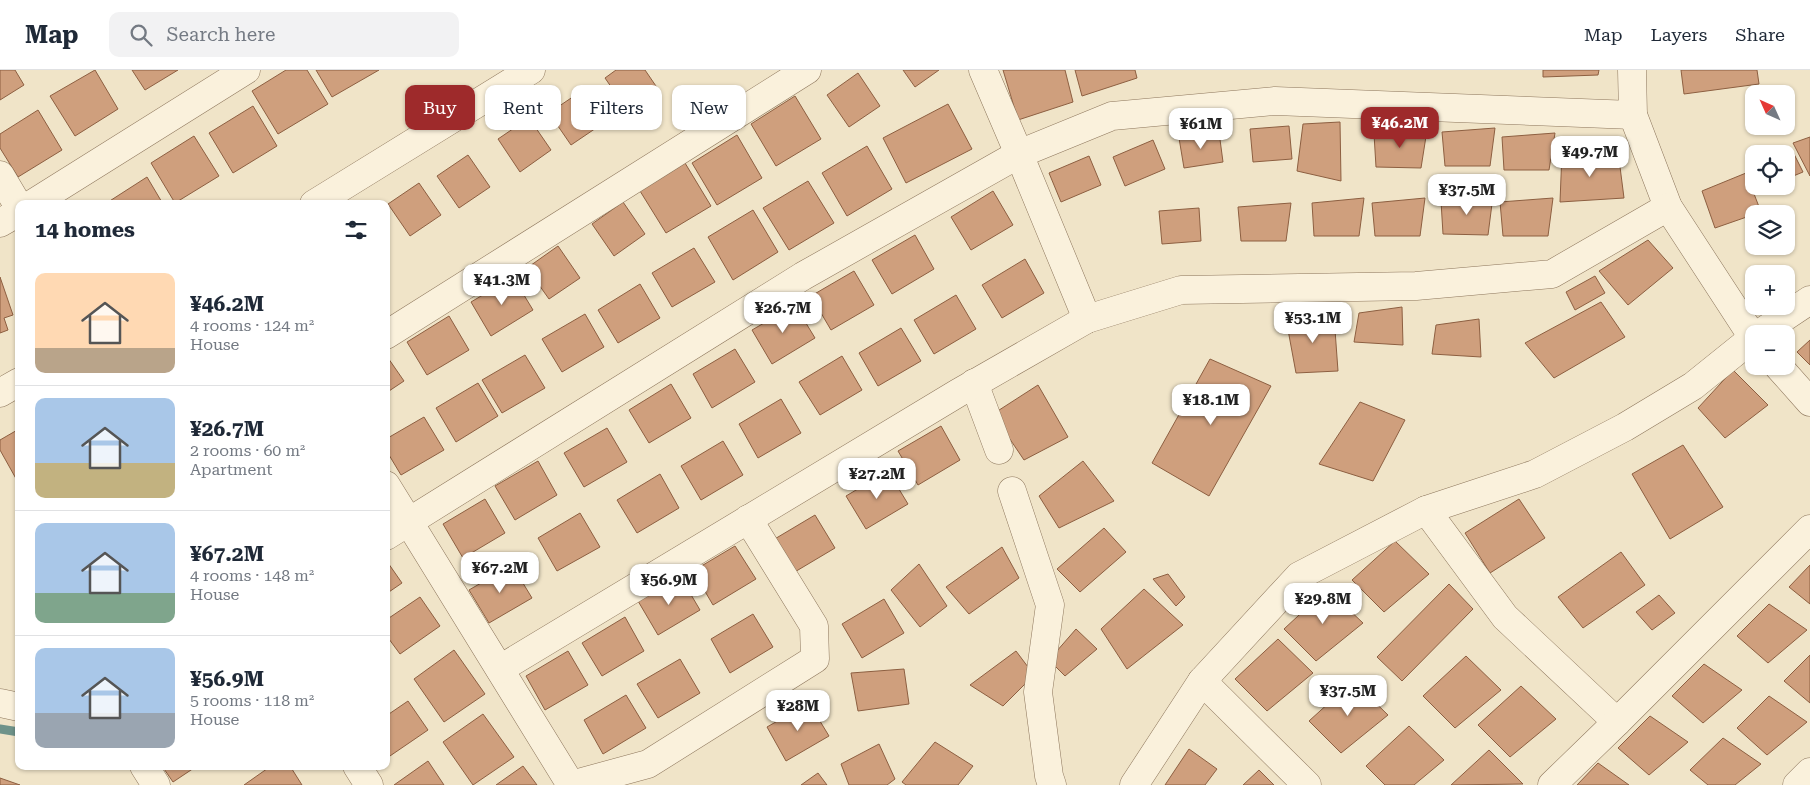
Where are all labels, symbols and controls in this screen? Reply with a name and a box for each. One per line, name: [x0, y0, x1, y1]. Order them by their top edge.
search box: [109, 12, 459, 57]
text: Map: [25, 21, 79, 49]
icon: search: [127, 21, 155, 49]
text: Search here: [167, 23, 275, 46]
text: Map: [1584, 24, 1623, 45]
text: Layers: [1651, 24, 1707, 45]
text: Share: [1735, 24, 1785, 45]
chip: Buy: [405, 85, 475, 130]
chip: Rent: [485, 85, 561, 130]
chip: Filters: [571, 85, 662, 130]
chip: New: [672, 85, 746, 130]
north arrow: [1745, 85, 1795, 135]
map controls: [1745, 85, 1795, 375]
pin: ¥46.2M: [1359, 106, 1441, 149]
pin: ¥61M: [1171, 108, 1231, 150]
text: ¥46.2M: [1372, 113, 1428, 132]
text: ¥61M: [1180, 114, 1222, 133]
pin: ¥49.7M: [1549, 136, 1631, 178]
text: ¥49.7M: [1562, 142, 1618, 161]
button: locate: [1745, 145, 1795, 195]
pin: ¥37.5M: [1426, 174, 1508, 216]
text: ¥37.5M: [1439, 180, 1495, 199]
button: layers: [1745, 205, 1795, 255]
icon: filters: [342, 216, 370, 244]
text: 14 homes: [35, 218, 135, 242]
pin: ¥41.3M: [461, 264, 543, 306]
button: +: [1745, 265, 1795, 315]
text: ¥41.3M: [474, 270, 530, 289]
text: ¥46.2M: [190, 292, 264, 316]
pin: ¥26.7M: [742, 292, 824, 334]
icon: home: [75, 293, 135, 353]
text: ¥26.7M: [755, 298, 811, 317]
pin: ¥53.1M: [1272, 302, 1354, 344]
text: ¥53.1M: [1285, 308, 1341, 327]
text: 4 rooms · 124 m²: [190, 316, 314, 335]
button: −: [1745, 325, 1795, 375]
text: House: [190, 335, 239, 354]
pin: ¥18.1M: [1170, 384, 1252, 426]
text: ¥18.1M: [1183, 390, 1239, 409]
text: ¥26.7M: [190, 417, 264, 441]
icon: home: [75, 418, 135, 478]
text: 2 rooms · 60 m²: [190, 441, 305, 460]
pin: ¥27.2M: [836, 458, 918, 500]
text: Apartment: [190, 460, 273, 479]
text: ¥27.2M: [849, 464, 905, 483]
text: ¥67.2M: [190, 542, 264, 566]
icon: home: [75, 543, 135, 603]
pin: ¥67.2M: [459, 552, 541, 594]
text: ¥67.2M: [472, 558, 528, 577]
pin: ¥56.9M: [628, 564, 710, 606]
text: 4 rooms · 148 m²: [190, 566, 314, 585]
text: ¥56.9M: [641, 570, 697, 589]
pin: ¥29.8M: [1282, 582, 1364, 625]
text: House: [190, 585, 239, 604]
text: ¥29.8M: [1295, 589, 1351, 608]
text: ¥56.9M: [190, 667, 264, 691]
icon: home: [75, 668, 135, 728]
pin: ¥37.5M: [1307, 674, 1389, 717]
text: ¥37.5M: [1320, 681, 1376, 700]
pin: ¥28M: [768, 690, 828, 732]
text: 5 rooms · 118 m²: [190, 691, 314, 710]
text: ¥28M: [777, 696, 819, 715]
text: House: [190, 710, 239, 729]

